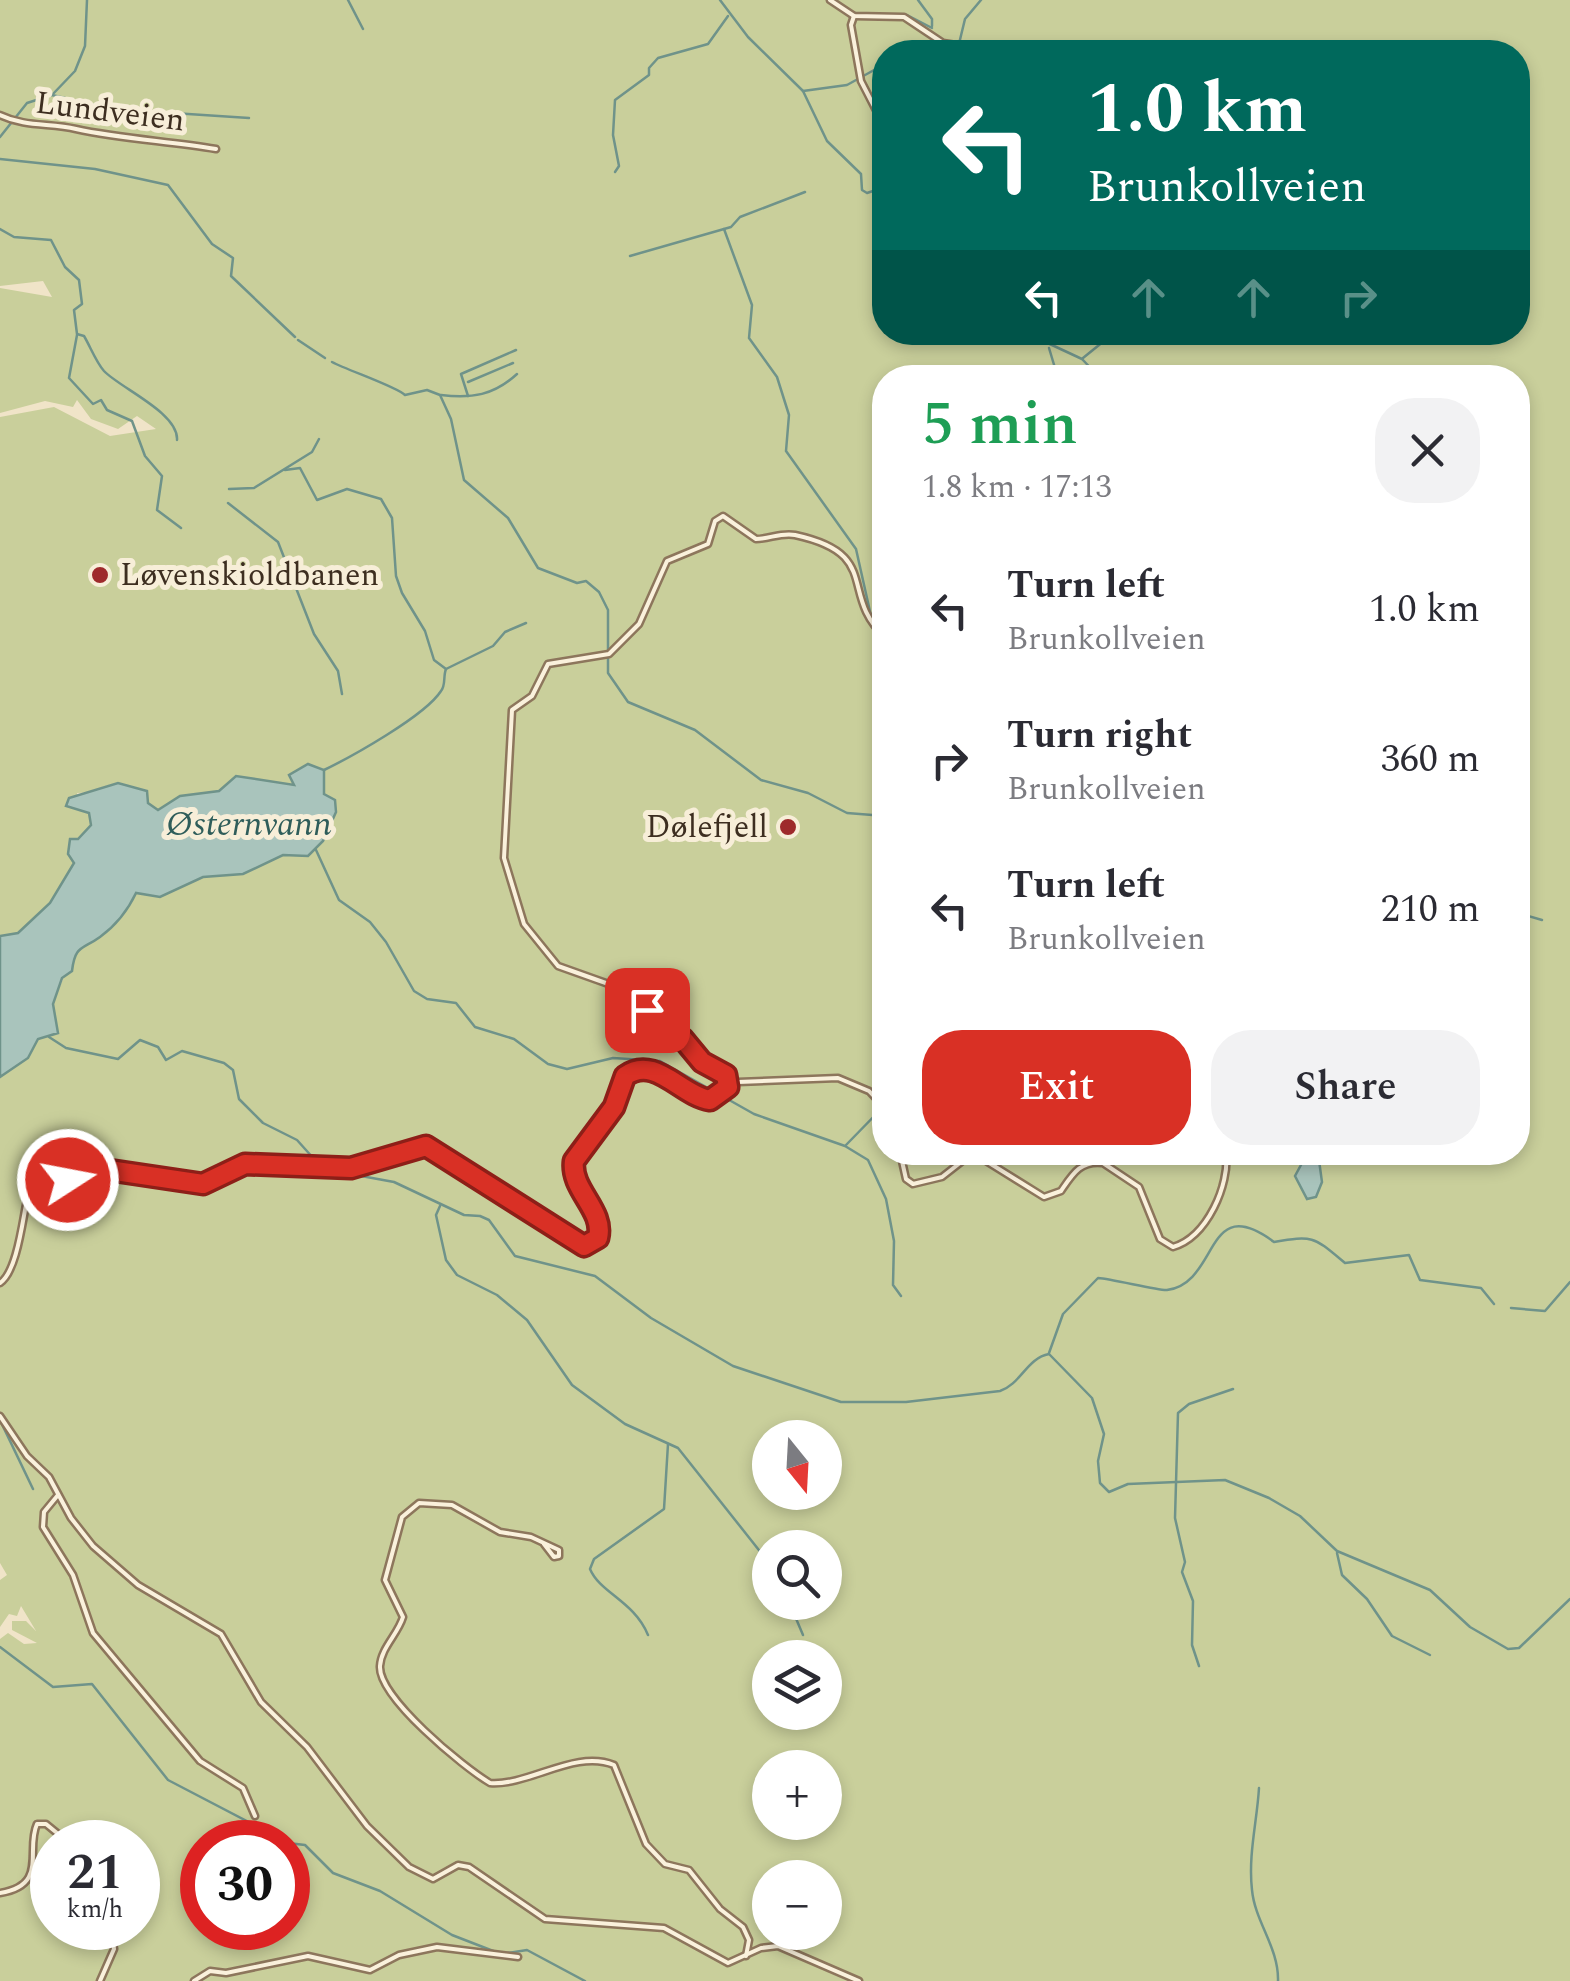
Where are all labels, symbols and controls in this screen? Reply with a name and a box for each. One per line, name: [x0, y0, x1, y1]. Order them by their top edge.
text: 1.0 km: [1087, 57, 1307, 163]
street label: Lundveien: [33, 79, 187, 145]
icon: left: [922, 80, 1052, 210]
text: Brunkollveien: [1087, 153, 1366, 222]
icon: left: [1016, 270, 1071, 325]
icon: ahead: [1121, 270, 1176, 325]
icon: ahead: [1226, 270, 1281, 325]
icon: right: [1331, 270, 1386, 325]
text: 5 min: [922, 379, 1078, 471]
button: close: [1375, 398, 1480, 503]
text: 1.8 km · 17:13: [922, 463, 1111, 512]
place label: Løvenskioldbanen: [120, 551, 379, 600]
text: Turn left: [1007, 557, 1165, 615]
marker: Løvenskioldbanen: [89, 564, 111, 586]
text: 1.0 km: [1369, 581, 1480, 639]
icon: left: [922, 583, 977, 638]
text: Brunkollveien: [1007, 615, 1206, 664]
text: Turn right: [1007, 707, 1192, 765]
text: 360 m: [1381, 731, 1480, 789]
icon: right: [922, 733, 977, 788]
text: Brunkollveien: [1007, 765, 1206, 814]
water label: Østernvann: [166, 798, 332, 851]
place label: Dølefjell: [646, 803, 768, 852]
marker: Dølefjell: [777, 816, 799, 838]
text: Turn left: [1007, 857, 1165, 915]
text: 210 m: [1381, 881, 1480, 939]
icon: left: [922, 883, 977, 938]
text: Brunkollveien: [1007, 915, 1206, 964]
pin: [605, 968, 690, 1053]
icon: arrive: [620, 983, 675, 1038]
button: Exit: [922, 1030, 1191, 1145]
button: Share: [1211, 1030, 1480, 1145]
position arrow: [16, 1128, 120, 1232]
north arrow: [752, 1420, 842, 1510]
map controls: [752, 1420, 842, 1950]
button: search: [752, 1530, 842, 1620]
button: layers: [752, 1640, 842, 1730]
button: +: [752, 1750, 842, 1840]
speed limit sign: 30: [180, 1820, 310, 1950]
text: 21: [67, 1835, 123, 1911]
button: −: [752, 1860, 842, 1950]
text: km/h: [67, 1891, 123, 1929]

